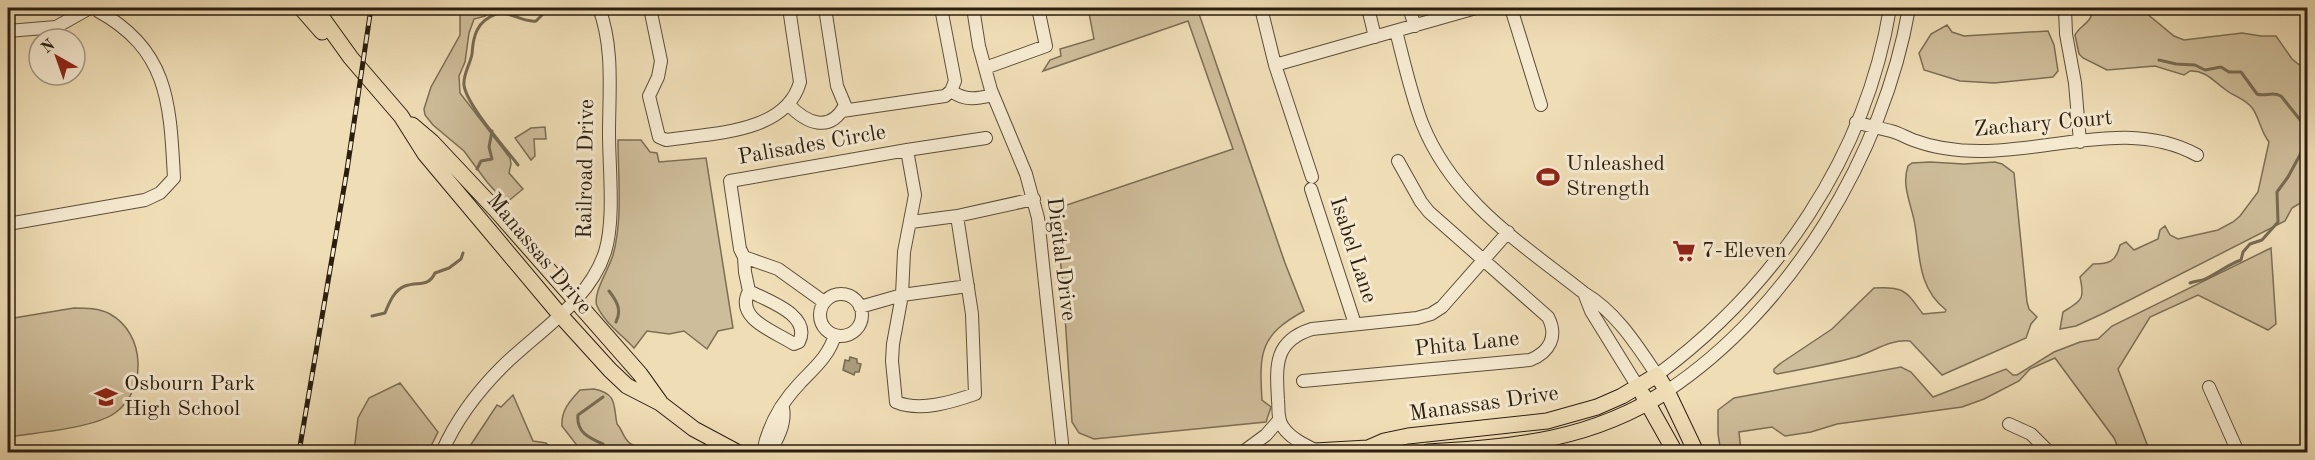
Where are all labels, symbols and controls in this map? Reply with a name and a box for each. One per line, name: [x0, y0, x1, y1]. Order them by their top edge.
north arrow: [27, 27, 87, 87]
text: N: [39, 36, 59, 57]
street label: Railroad Drive: [574, 99, 598, 239]
street label: Zachary Court: [1973, 107, 2113, 141]
street label: Palisades Circle: [736, 121, 888, 169]
place label: Unleashed Strength: [1566, 153, 1665, 200]
sports icon: Unleashed Strength: [1535, 164, 1561, 190]
street label: Manassas Drive: [482, 189, 596, 319]
street label: Isabel Lane: [1326, 194, 1380, 306]
street label: Digital Drive: [1042, 196, 1080, 322]
supermarket icon: 7-Eleven: [1671, 238, 1697, 264]
place label: 7-Eleven: [1702, 240, 1787, 262]
street label: Phita Lane: [1414, 328, 1520, 360]
place label: Osbourn Park High School: [124, 373, 255, 420]
street label: Manassas Drive: [1408, 383, 1560, 425]
school or university icon: Osbourn Park High School: [93, 384, 119, 410]

